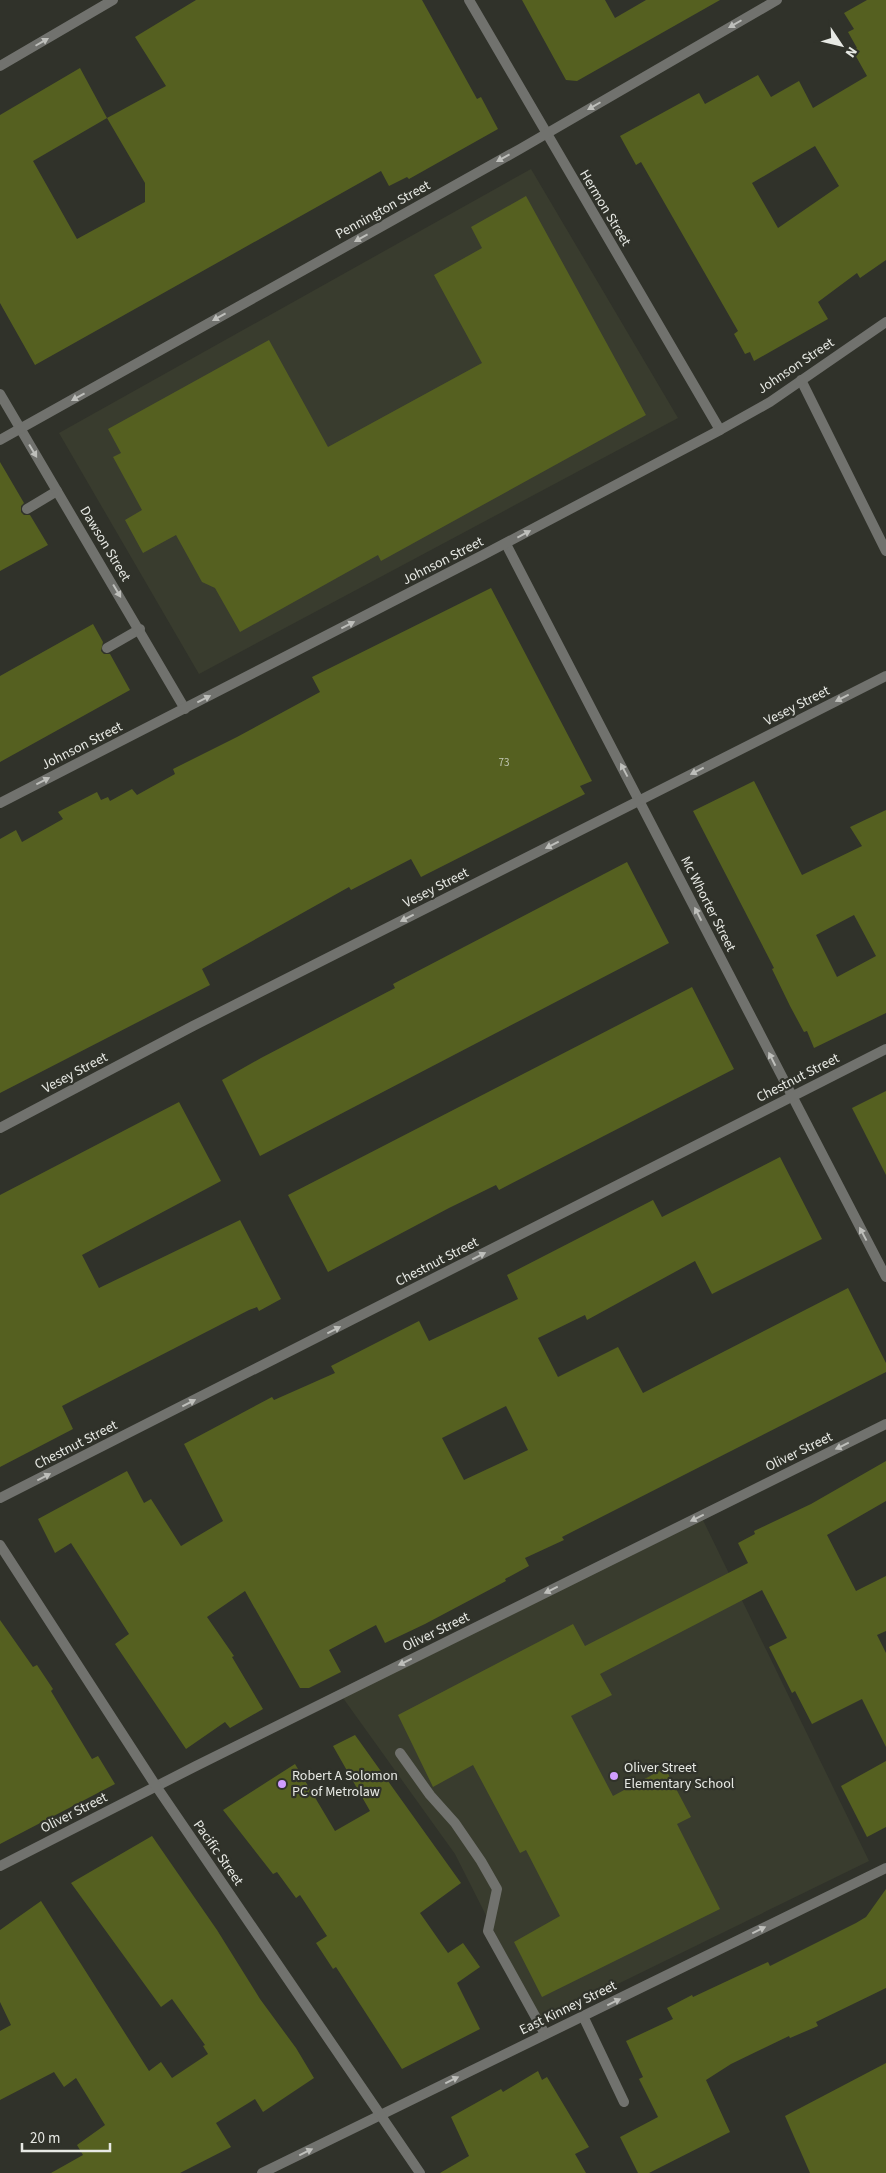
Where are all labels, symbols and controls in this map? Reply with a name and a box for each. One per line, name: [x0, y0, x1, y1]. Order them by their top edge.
one-way arrow: [728, 20, 741, 29]
north arrow: [816, 20, 866, 70]
one-way arrow: [36, 37, 49, 46]
text: N: [840, 42, 862, 61]
one-way arrow: [587, 102, 601, 110]
one-way arrow: [496, 154, 510, 162]
street label: Hermon Street: [574, 166, 636, 250]
street label: Pennington Street: [332, 176, 434, 244]
one-way arrow: [355, 233, 368, 242]
one-way arrow: [212, 313, 227, 321]
street label: Johnson Street: [754, 333, 839, 399]
one-way arrow: [71, 392, 84, 401]
one-way arrow: [29, 445, 38, 458]
street label: Dawson Street: [75, 503, 136, 586]
one-way arrow: [517, 530, 531, 538]
street label: Johnson Street: [399, 532, 487, 590]
one-way arrow: [112, 584, 121, 597]
one-way arrow: [341, 621, 356, 629]
street label: Vesey Street: [761, 681, 834, 731]
one-way arrow: [835, 694, 850, 702]
one-way arrow: [197, 695, 211, 703]
street label: Johnson Street: [38, 717, 126, 775]
house number: 73: [499, 755, 509, 770]
one-way arrow: [620, 763, 628, 777]
one-way arrow: [690, 767, 705, 776]
one-way arrow: [36, 777, 51, 785]
one-way arrow: [545, 841, 560, 849]
street label: Mc Whorter Street: [675, 853, 741, 955]
street label: Vesey Street: [400, 863, 473, 913]
one-way arrow: [694, 907, 702, 922]
one-way arrow: [400, 914, 414, 922]
street label: Vesey Street: [39, 1047, 111, 1099]
street label: Chestnut Street: [753, 1048, 843, 1108]
one-way arrow: [768, 1052, 776, 1066]
one-way arrow: [859, 1227, 867, 1241]
street label: Chestnut Street: [392, 1232, 482, 1292]
one-way arrow: [471, 1252, 486, 1260]
one-way arrow: [326, 1326, 341, 1334]
one-way arrow: [182, 1399, 196, 1407]
street label: Chestnut Street: [31, 1415, 121, 1475]
street label: Oliver Street: [762, 1427, 836, 1477]
one-way arrow: [835, 1442, 849, 1450]
one-way arrow: [37, 1473, 51, 1481]
one-way arrow: [690, 1514, 704, 1522]
one-way arrow: [544, 1586, 558, 1594]
street label: Oliver Street: [399, 1607, 473, 1657]
one-way arrow: [398, 1658, 413, 1666]
place label: Oliver Street Elementary School: [624, 1758, 735, 1794]
place label: Robert A Solomon PC of Metrolaw: [292, 1766, 398, 1802]
marker: Oliver Street Elementary School: [608, 1770, 620, 1782]
marker: Robert A Solomon PC of Metrolaw: [276, 1778, 288, 1790]
street label: Oliver Street: [37, 1788, 111, 1838]
street label: Pacific Street: [188, 1816, 248, 1890]
one-way arrow: [752, 1926, 767, 1934]
street label: East Kinney Street: [516, 1976, 620, 2040]
one-way arrow: [606, 1997, 621, 2006]
one-way arrow: [444, 2076, 459, 2084]
scale bar: [22, 2120, 110, 2152]
text: 20 m: [30, 2128, 60, 2149]
one-way arrow: [299, 2147, 313, 2155]

